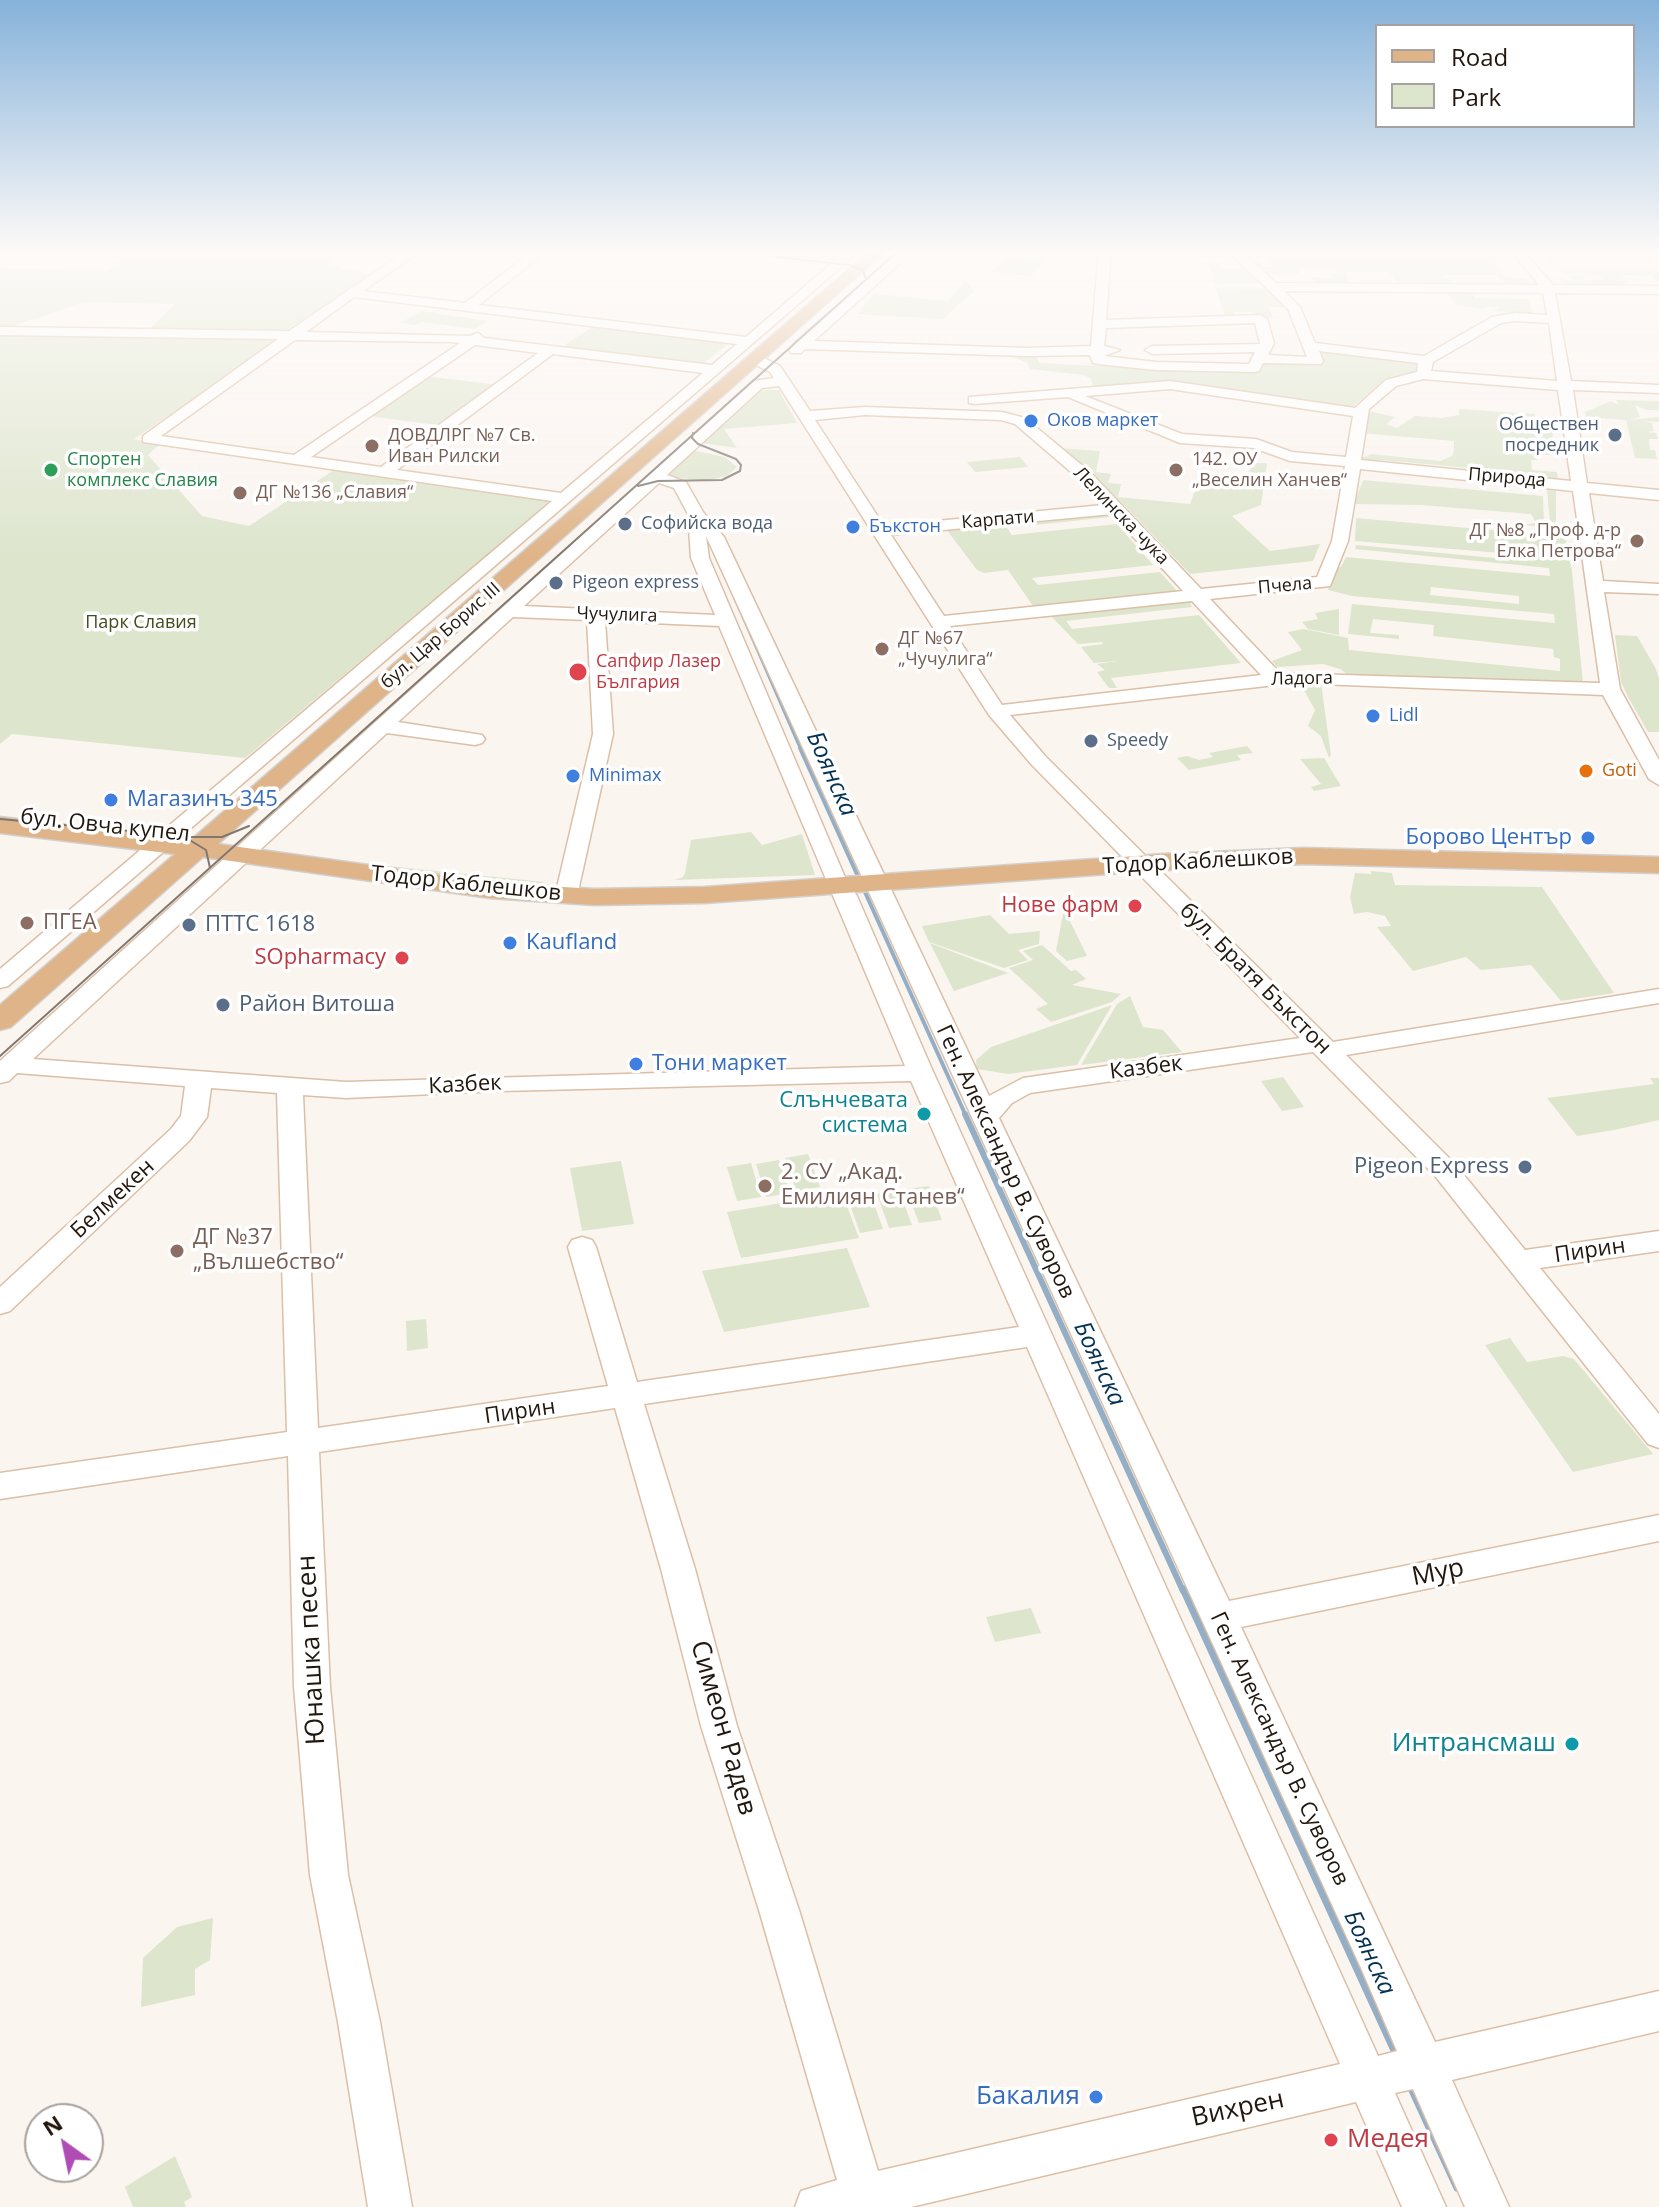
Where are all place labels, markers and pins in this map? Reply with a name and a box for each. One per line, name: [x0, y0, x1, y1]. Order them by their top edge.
place label: Оков маркет: [1047, 410, 1158, 432]
marker: Оков маркет: [1022, 412, 1040, 430]
place label: Обществен посредник: [1499, 414, 1599, 456]
place label: ДОВДЛРГ №7 Св. Иван Рилски: [388, 425, 535, 468]
marker: Обществен посредник: [1606, 426, 1624, 444]
marker: ДОВДЛРГ №7 Св. Иван Рилски: [363, 437, 381, 455]
place label: Спортен комплекс Славия: [67, 449, 218, 492]
place label: 142. ОУ „Веселин Ханчев“: [1192, 449, 1347, 492]
marker: Спортен комплекс Славия: [42, 461, 60, 479]
marker: 142. ОУ „Веселин Ханчев“: [1167, 461, 1185, 479]
place label: ДГ №136 „Славия“: [256, 482, 413, 504]
marker: ДГ №136 „Славия“: [231, 484, 249, 502]
place label: Софийска вода: [641, 513, 773, 535]
marker: Софийска вода: [616, 515, 634, 533]
place label: Бъкстон: [869, 516, 941, 538]
marker: Бъкстон: [844, 518, 862, 536]
place label: ДГ №8 „Проф. д-р Елка Петрова“: [1470, 520, 1621, 562]
marker: ДГ №8 „Проф. д-р Елка Петрова“: [1628, 532, 1646, 550]
place label: Pigeon express: [572, 572, 699, 594]
marker: Pigeon express: [547, 574, 565, 592]
place label: ДГ №67 „Чучулига“: [898, 628, 993, 670]
marker: ДГ №67 „Чучулига“: [873, 640, 891, 658]
place label: Сапфир Лазер България: [596, 651, 721, 694]
marker: Сапфир Лазер България: [567, 661, 589, 683]
place label: Lidl: [1389, 705, 1418, 727]
marker: Lidl: [1364, 707, 1382, 725]
place label: Speedy: [1107, 730, 1168, 752]
marker: Speedy: [1082, 732, 1100, 750]
place label: Goti: [1602, 760, 1637, 782]
marker: Goti: [1577, 762, 1595, 780]
place label: Minimax: [589, 765, 661, 787]
marker: Minimax: [564, 767, 582, 785]
place label: Магазинъ 345: [127, 787, 278, 813]
marker: Магазинъ 345: [102, 791, 120, 809]
place label: Борово Център: [1406, 825, 1572, 851]
marker: Борово Център: [1579, 829, 1597, 847]
place label: Нове фарм: [1001, 893, 1119, 919]
marker: Нове фарм: [1126, 897, 1144, 915]
place label: ПГЕА: [43, 910, 97, 936]
place label: ПТТС 1618: [205, 912, 315, 938]
marker: ПГЕА: [18, 914, 36, 932]
marker: ПТТС 1618: [180, 916, 198, 934]
place label: Kaufland: [526, 930, 617, 956]
marker: Kaufland: [501, 934, 519, 952]
place label: SOpharmacy: [255, 945, 386, 971]
marker: SOpharmacy: [393, 949, 411, 967]
place label: Район Витоша: [239, 992, 395, 1018]
marker: Район Витоша: [214, 996, 232, 1014]
place label: Тони маркет: [652, 1051, 787, 1077]
marker: Тони маркет: [627, 1055, 645, 1073]
place label: Слънчевата система: [779, 1088, 908, 1140]
marker: Слънчевата система: [915, 1105, 933, 1123]
place label: Pigeon Express: [1354, 1154, 1509, 1180]
marker: Pigeon Express: [1516, 1158, 1534, 1176]
place label: 2. СУ „Акад. Емилиян Станев“: [781, 1160, 965, 1212]
marker: 2. СУ „Акад. Емилиян Станев“: [756, 1177, 774, 1195]
place label: ДГ №37 „Вълшебство“: [193, 1225, 343, 1276]
marker: ДГ №37 „Вълшебство“: [168, 1242, 186, 1260]
place label: Интрансмаш: [1392, 1728, 1556, 1760]
marker: Интрансмаш: [1563, 1735, 1581, 1753]
place label: Бакалия: [976, 2081, 1080, 2113]
marker: Бакалия: [1087, 2088, 1105, 2106]
place label: Медея: [1347, 2124, 1429, 2156]
marker: Медея: [1322, 2131, 1340, 2149]

